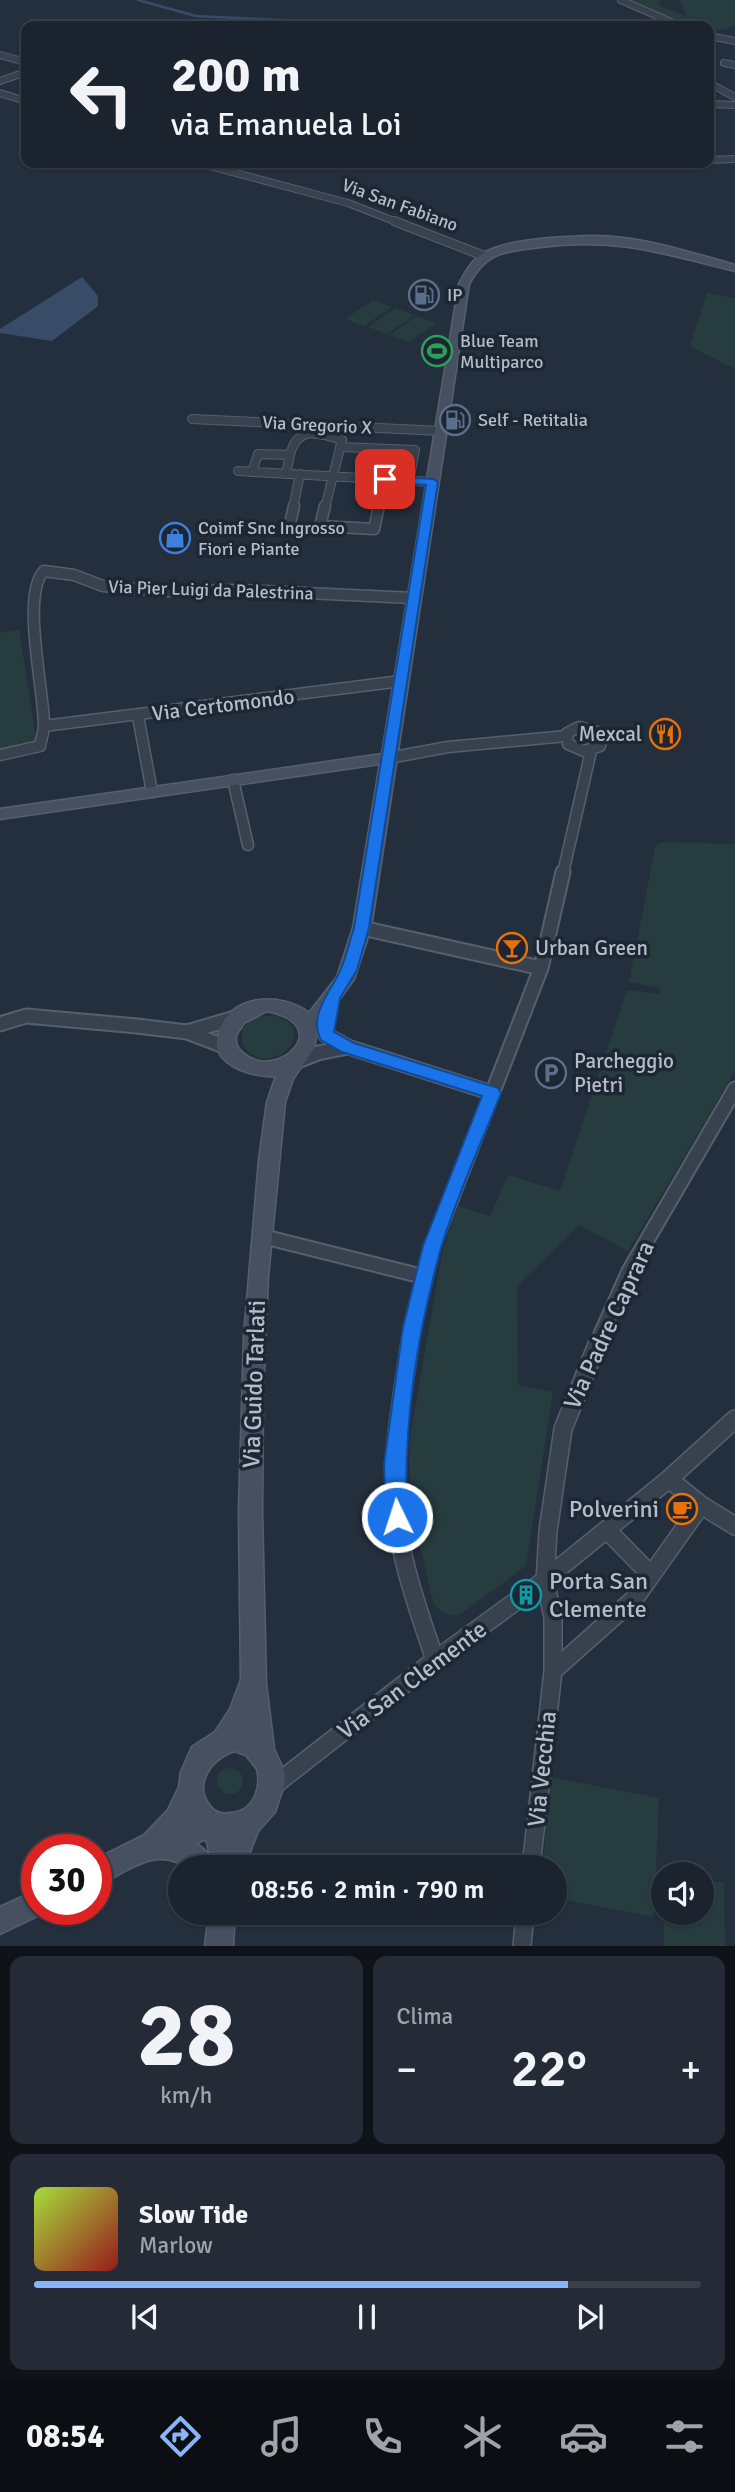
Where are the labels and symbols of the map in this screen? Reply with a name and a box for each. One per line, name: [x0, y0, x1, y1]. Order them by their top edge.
street label: Via San Fabiano: [339, 174, 461, 236]
fuel station icon: IP: [407, 278, 441, 312]
place label: IP: [447, 284, 463, 306]
place label: Blue Team Multiparco: [460, 330, 543, 373]
sports icon: Blue Team Multiparco: [420, 334, 454, 368]
fuel station icon: Self - Retitalia: [438, 403, 472, 437]
place label: Self - Retitalia: [478, 409, 588, 431]
street label: Via Gregorio X: [262, 411, 373, 439]
pin: [355, 449, 415, 509]
place label: Coimf Snc Ingrosso Fiori e Piante: [198, 517, 345, 560]
shop icon: Coimf Snc Ingrosso Fiori e Piante: [158, 521, 192, 555]
street label: Via Pier Luigi da Palestrina: [108, 575, 314, 605]
street label: Via Certomondo: [150, 683, 296, 727]
restaurant icon: Mexcal: [648, 717, 682, 751]
place label: Mexcal: [579, 721, 642, 747]
bar icon: Urban Green: [495, 931, 529, 965]
place label: Urban Green: [535, 935, 648, 961]
place label: Parcheggio Pietri: [574, 1048, 674, 1098]
parking icon: Parcheggio Pietri: [534, 1056, 568, 1090]
street label: Via Padre Caprara: [557, 1236, 661, 1414]
street label: Via Guido Tarlati: [236, 1299, 272, 1469]
position arrow: [360, 1480, 434, 1554]
cafe icon: Polverini: [665, 1492, 699, 1526]
place label: Polverini: [569, 1494, 659, 1524]
place label: Porta San Clemente: [549, 1566, 648, 1624]
building icon: Porta San Clemente: [509, 1578, 543, 1612]
street label: Via San Clemente: [331, 1614, 493, 1746]
street label: Via Vecchia: [521, 1709, 563, 1829]
speed limit sign: 30: [21, 1834, 112, 1925]

